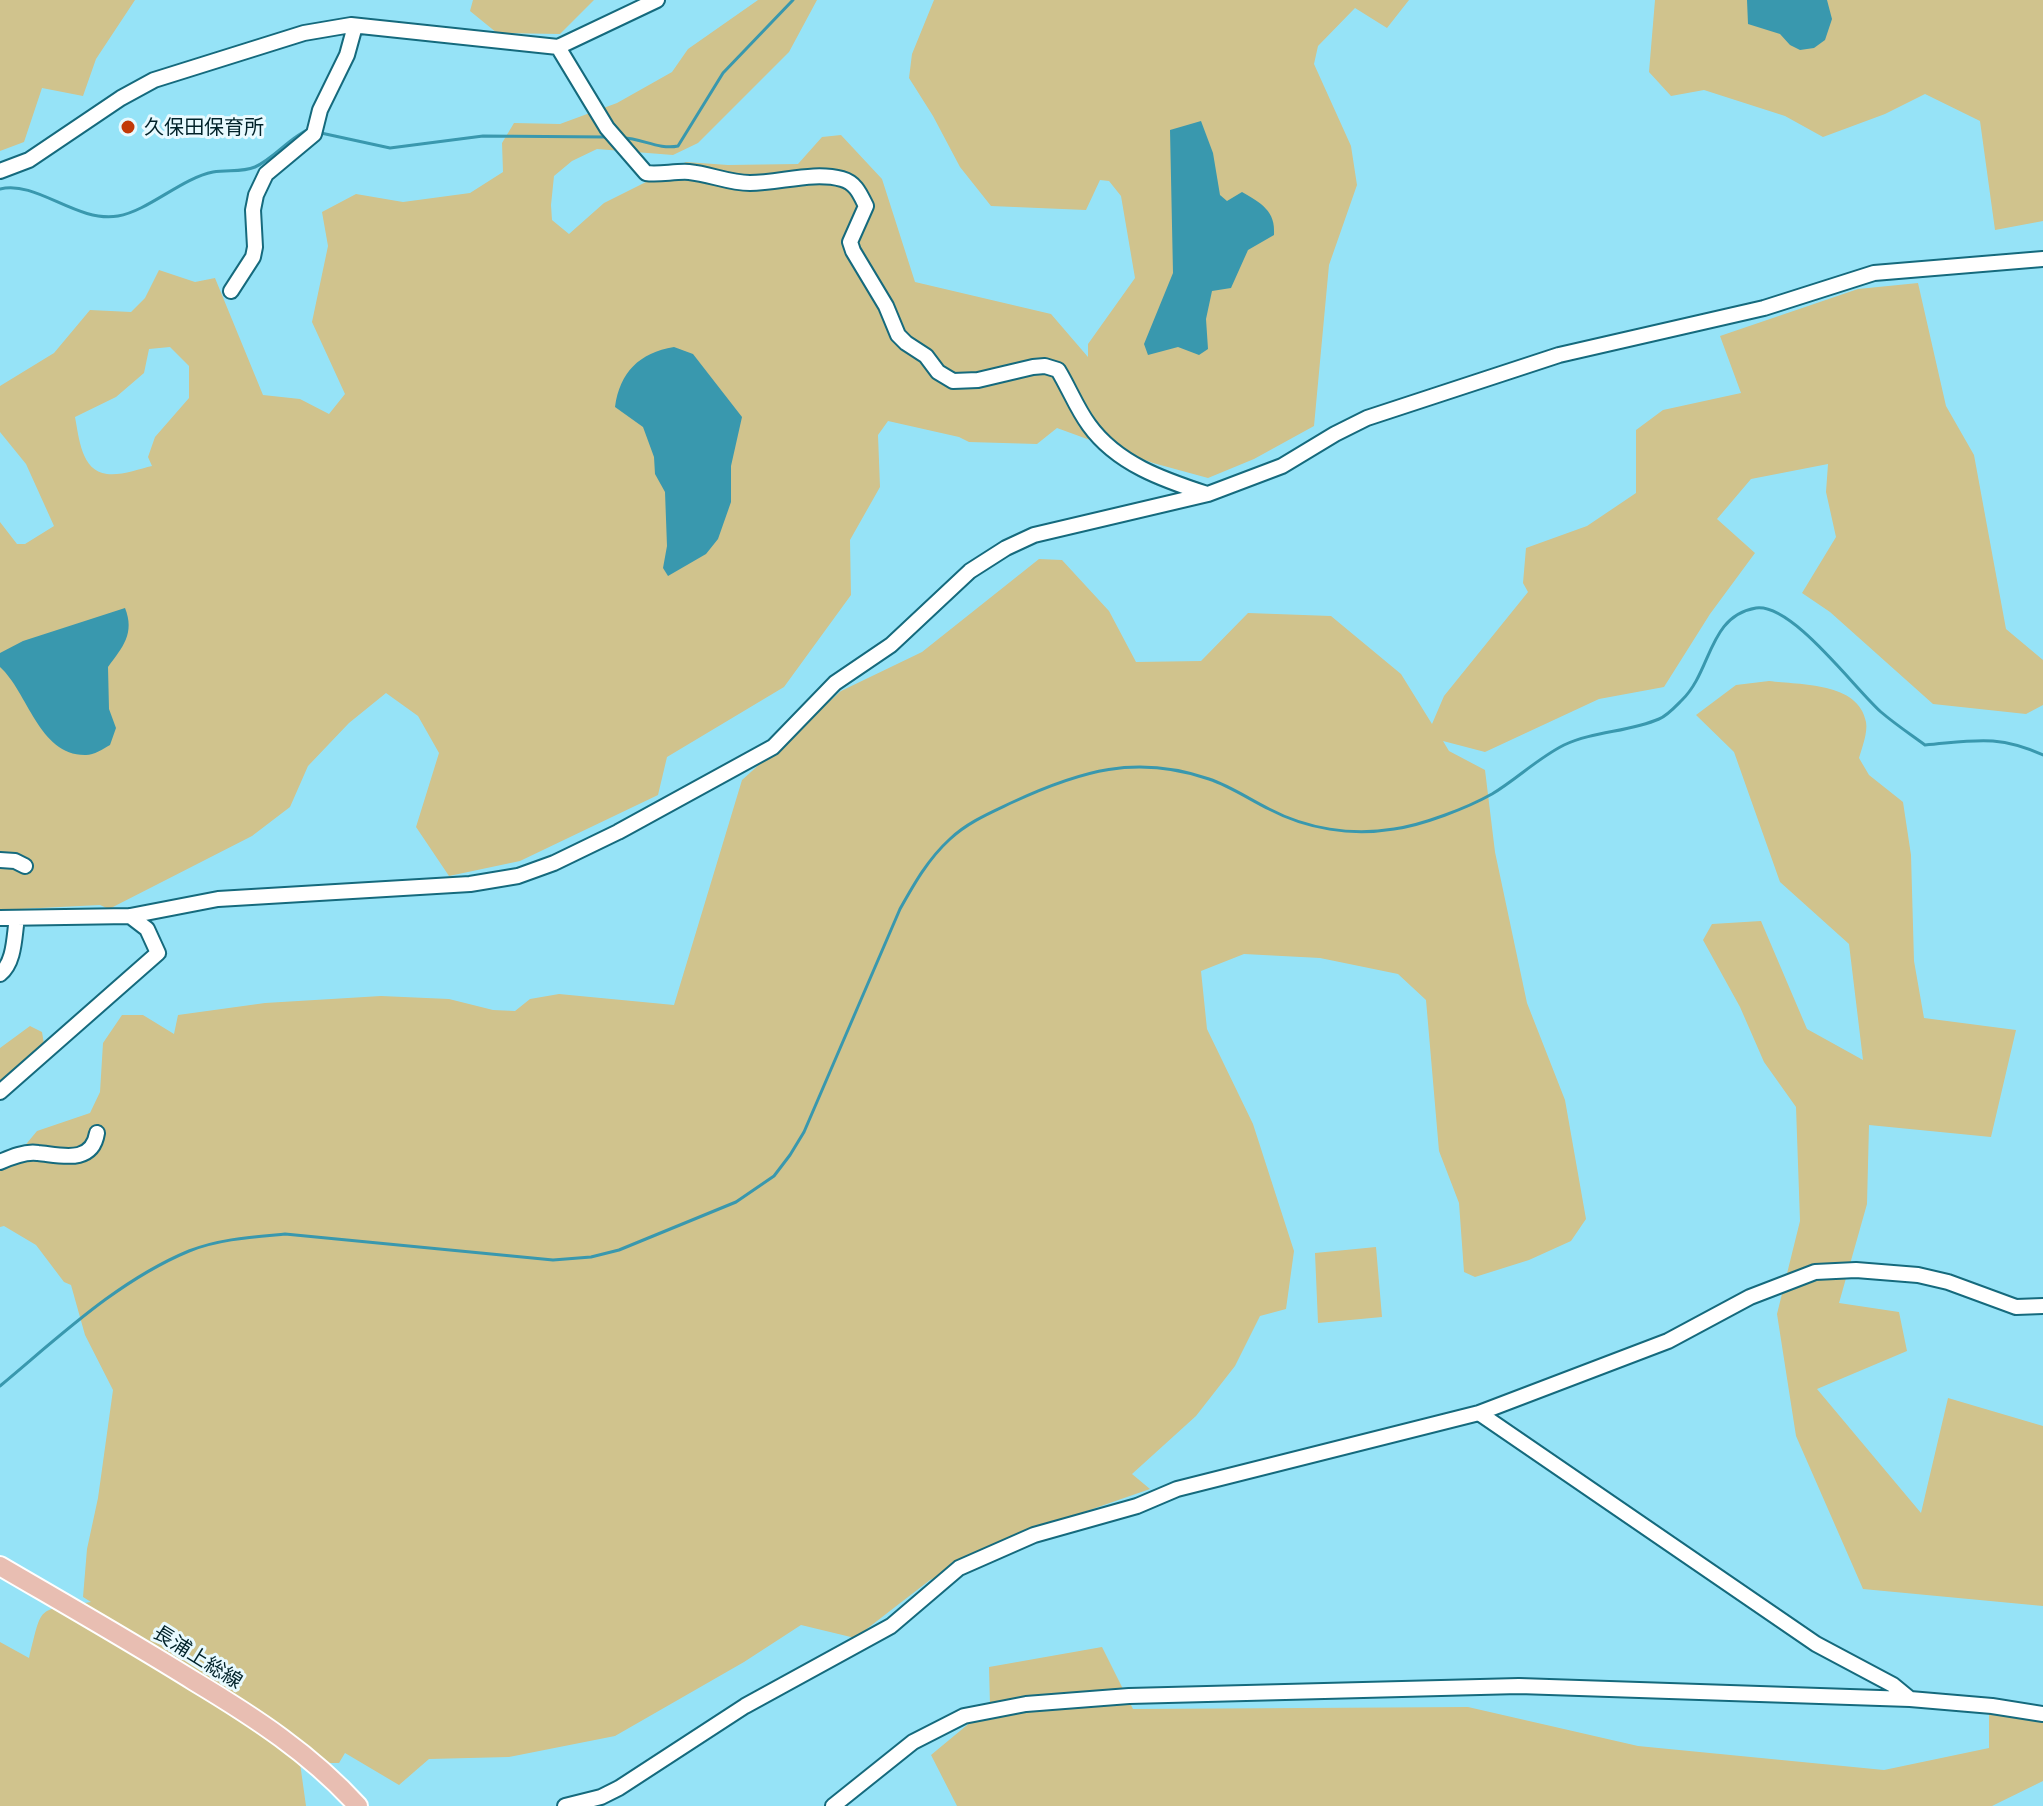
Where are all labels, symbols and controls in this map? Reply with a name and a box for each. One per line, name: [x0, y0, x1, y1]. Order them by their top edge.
place label: 久保田保育所: [144, 115, 264, 139]
marker: 久保田保育所: [119, 118, 137, 136]
street label: 長浦上総線: [149, 1620, 247, 1694]

